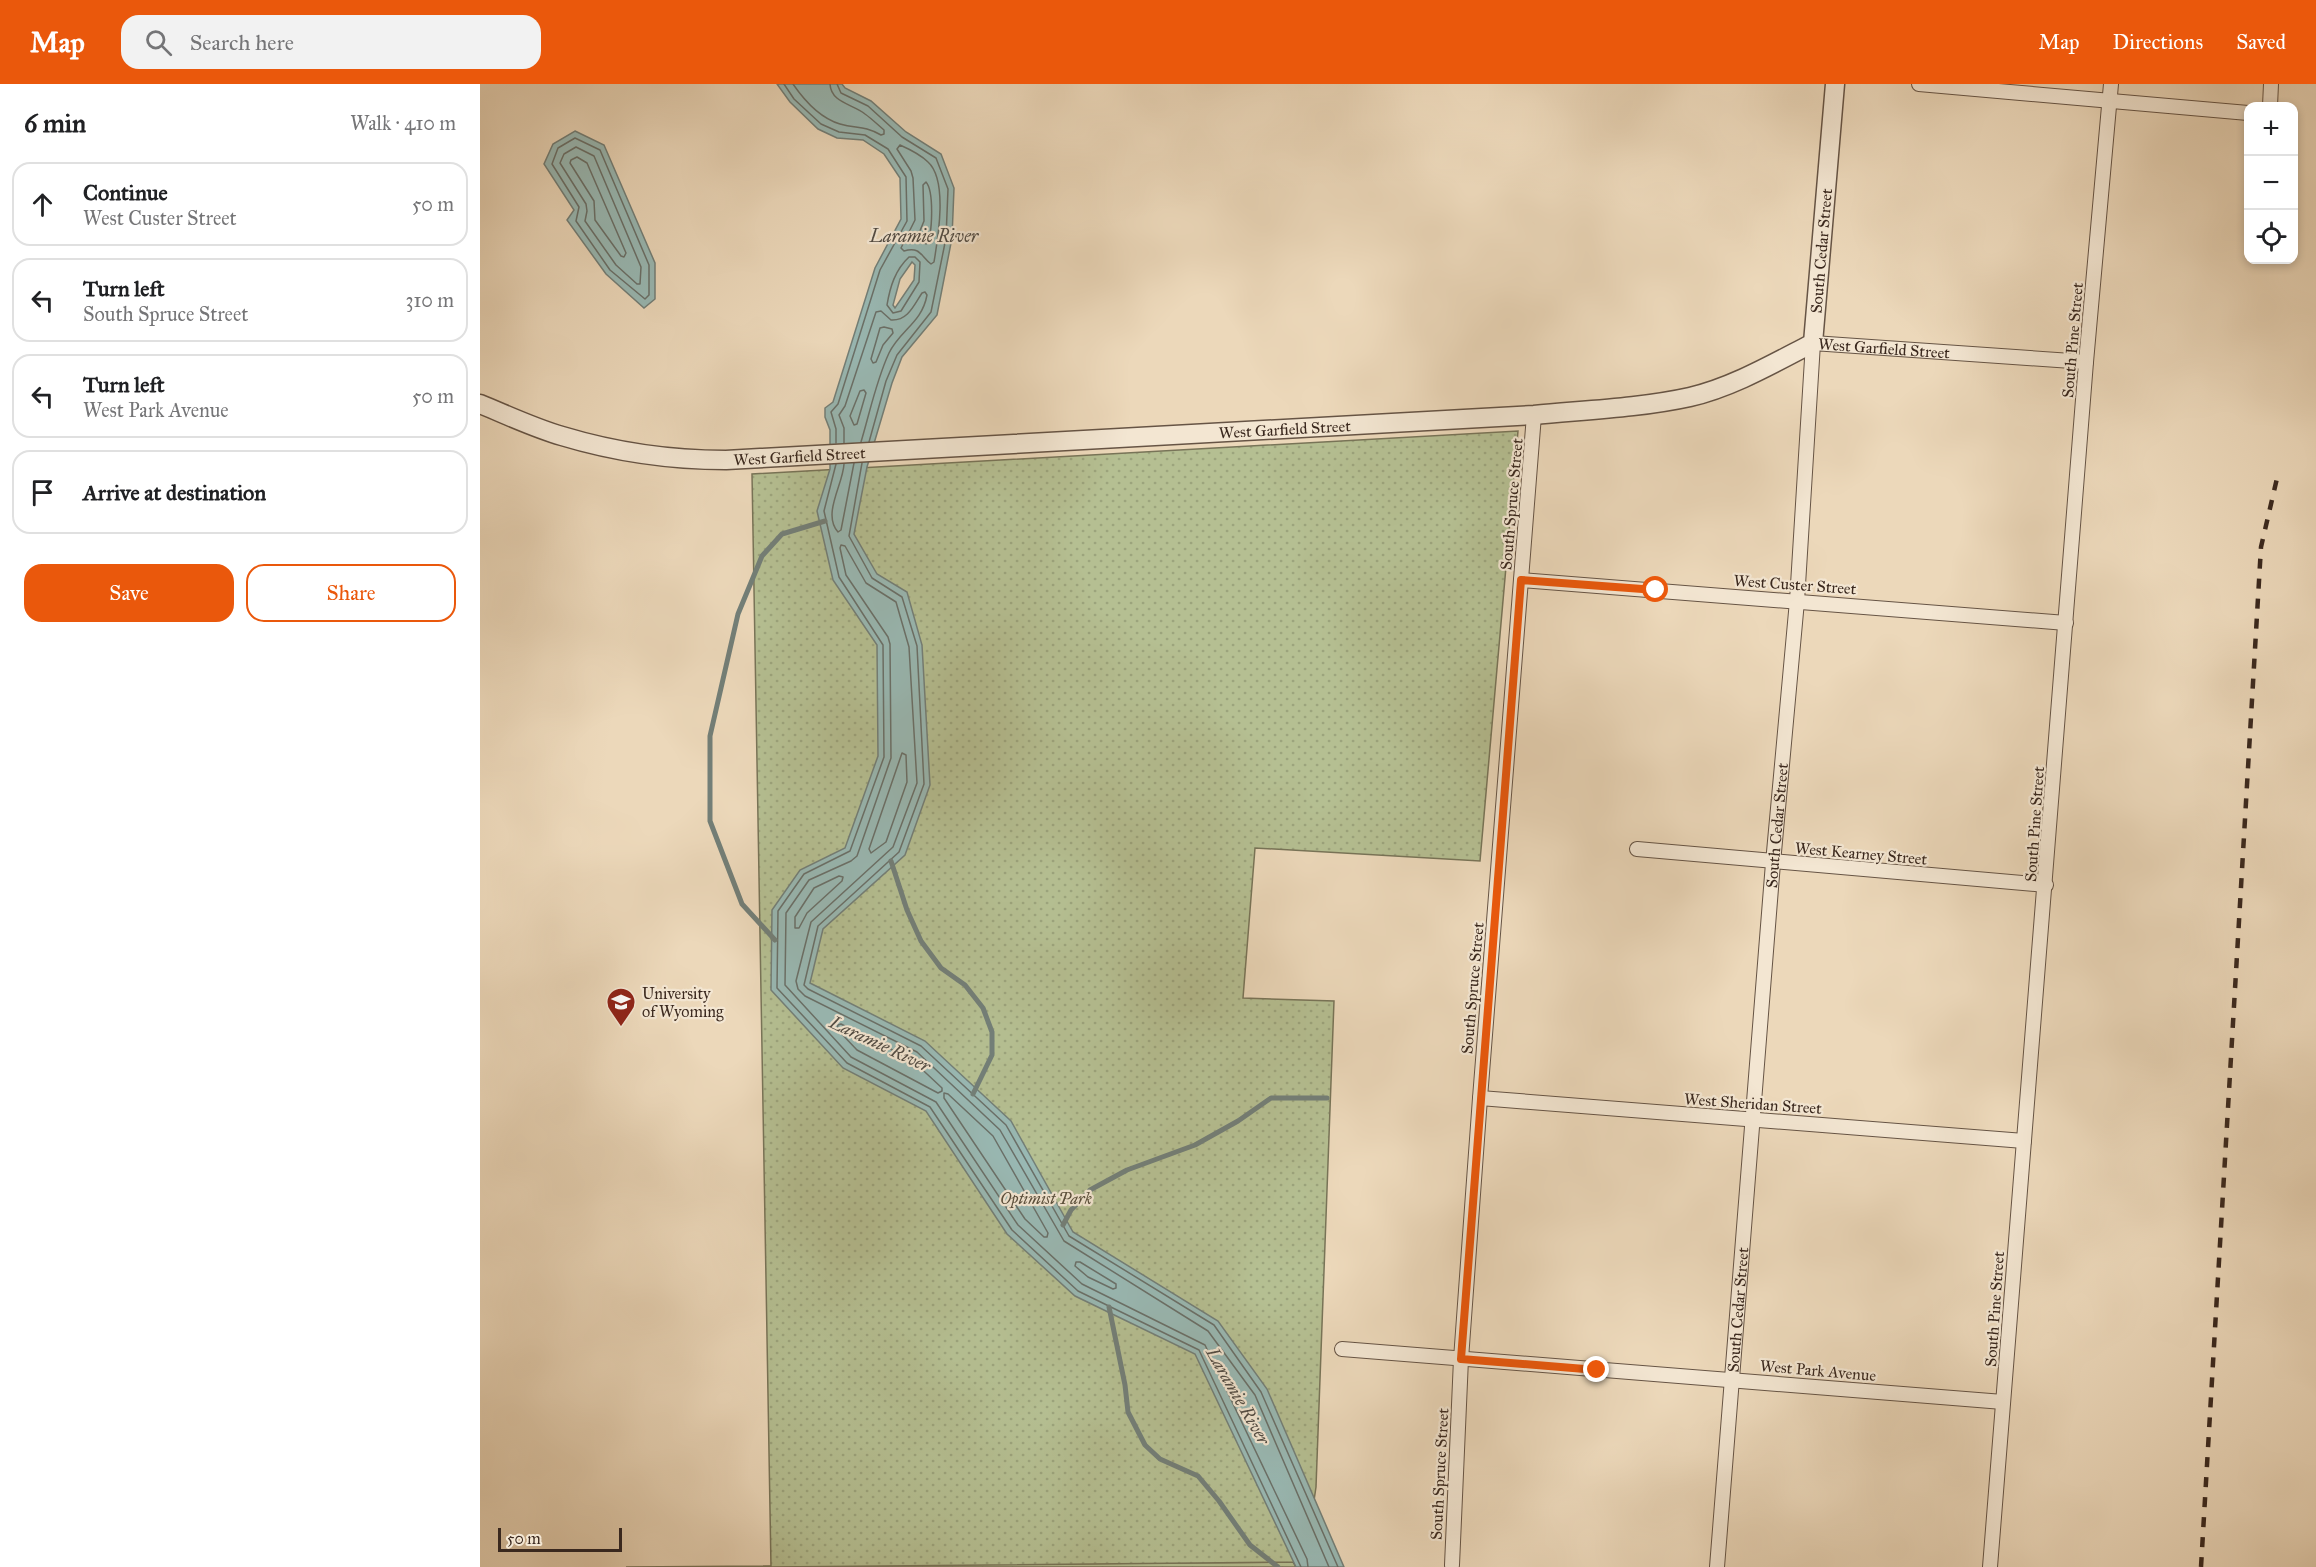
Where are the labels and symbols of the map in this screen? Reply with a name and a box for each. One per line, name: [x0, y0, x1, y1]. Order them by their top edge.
street label: South Cedar Street: [1807, 187, 1836, 314]
water label: Laramie River: [869, 225, 980, 247]
street label: South Pine Street: [2058, 281, 2087, 399]
street label: West Garfield Street: [1817, 334, 1951, 363]
street label: West Garfield Street: [1218, 416, 1352, 443]
street label: South Spruce Street: [1496, 437, 1527, 571]
street label: West Garfield Street: [733, 443, 866, 470]
street label: West Custer Street: [1733, 571, 1857, 598]
route start: [1642, 576, 1668, 602]
street label: South Cedar Street: [1762, 762, 1792, 889]
street label: South Pine Street: [2021, 765, 2048, 883]
street label: West Kearney Street: [1794, 838, 1928, 869]
street label: South Spruce Street: [1457, 921, 1488, 1055]
place label: University of Wyoming: [642, 984, 724, 1022]
school or university icon: University of Wyoming: [605, 986, 637, 1028]
water label: Laramie River: [825, 1011, 935, 1078]
street label: West Sheridan Street: [1684, 1089, 1823, 1118]
park label: Optimist Park: [1000, 1189, 1092, 1209]
street label: South Cedar Street: [1724, 1246, 1752, 1373]
street label: South Pine Street: [1981, 1250, 2008, 1368]
water label: Laramie River: [1201, 1343, 1275, 1450]
route end: [1583, 1356, 1609, 1382]
street label: West Park Avenue: [1759, 1356, 1877, 1385]
street label: South Spruce Street: [1427, 1407, 1452, 1541]
scale bar: [498, 1525, 622, 1552]

